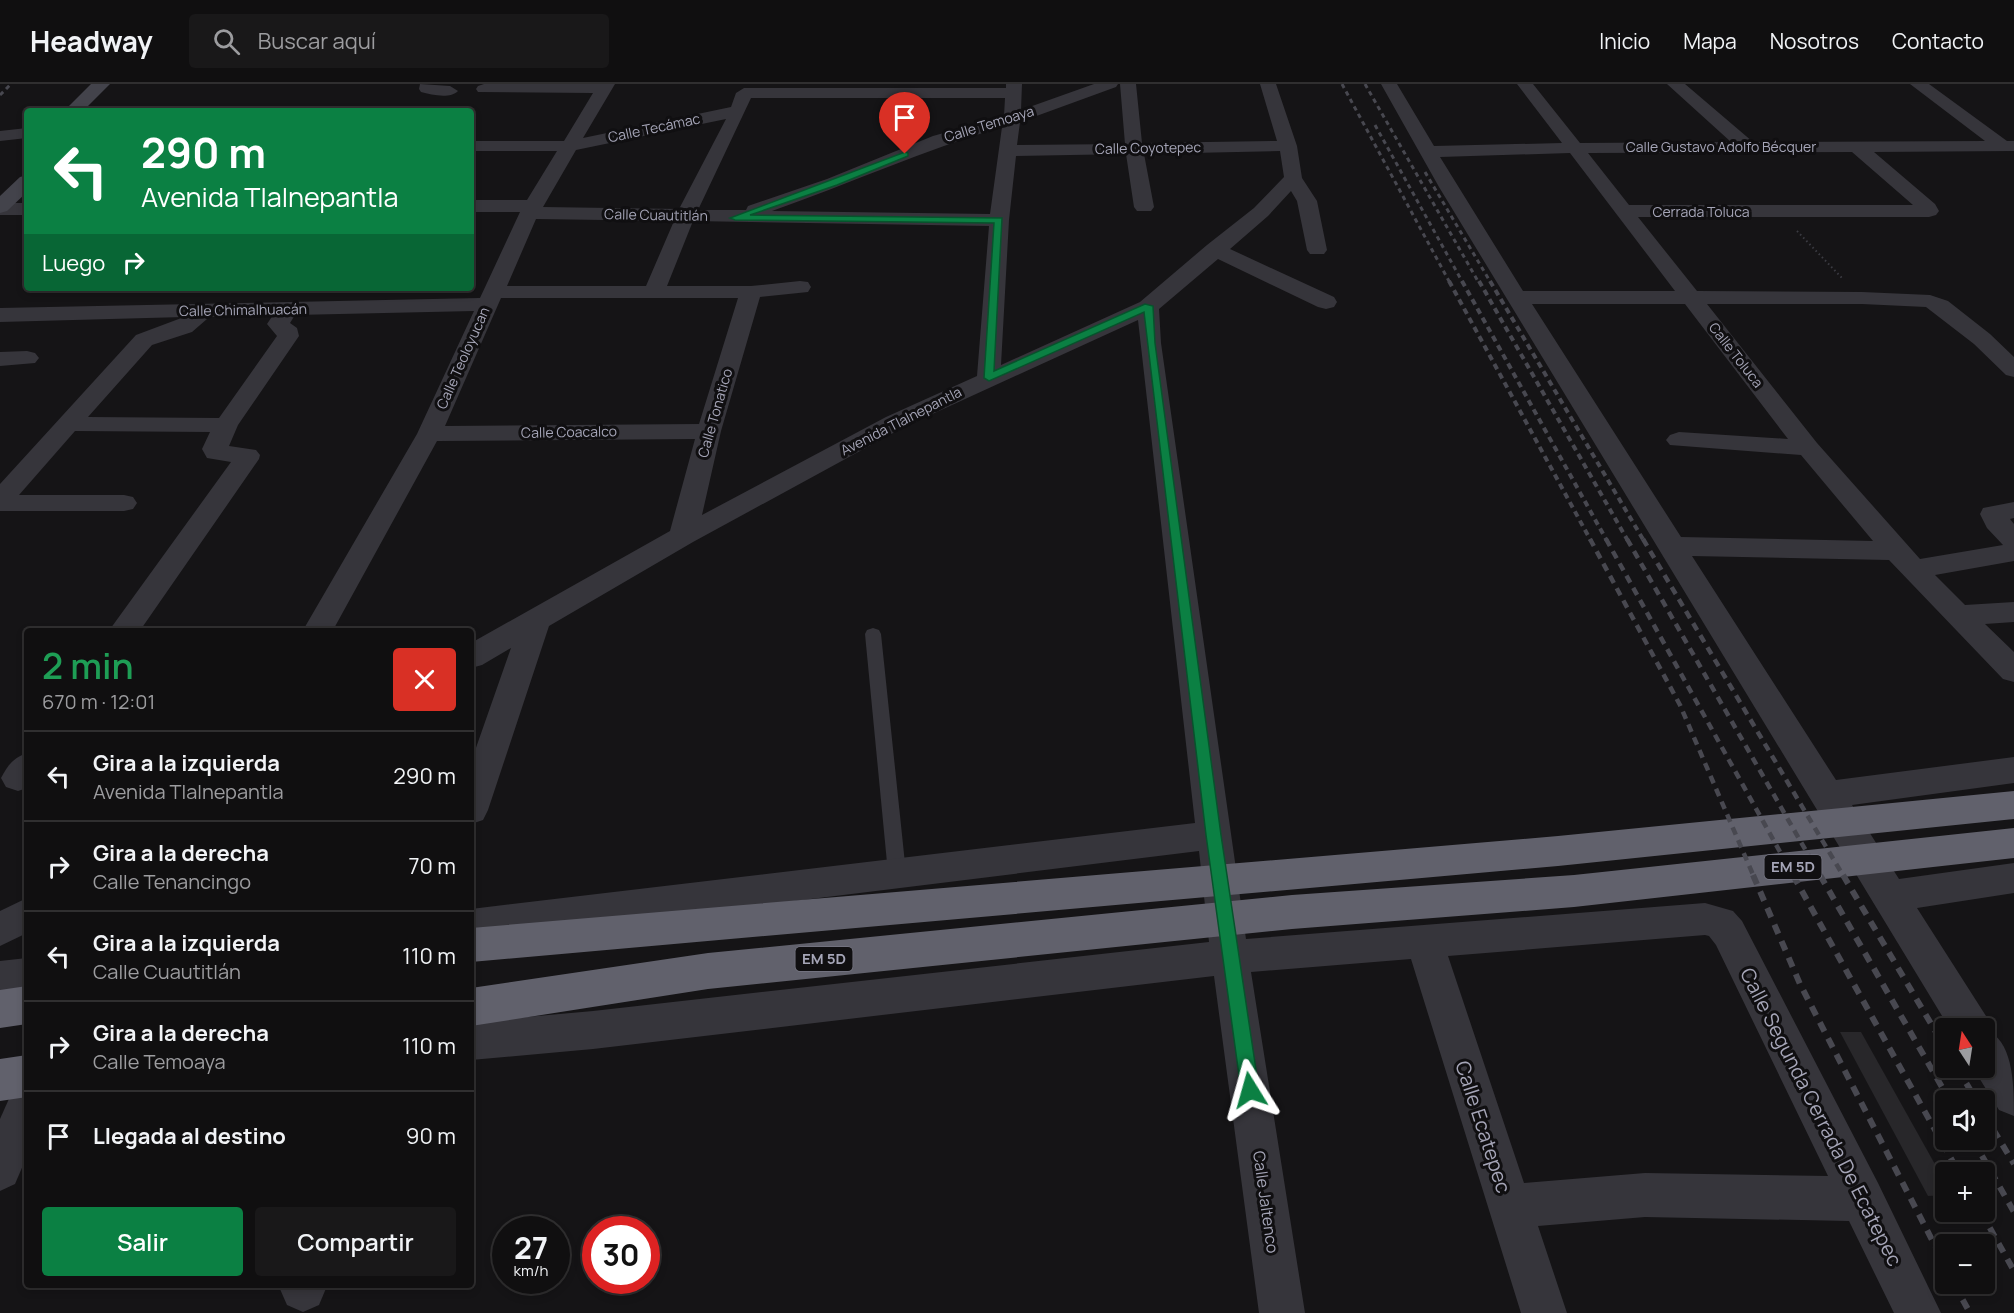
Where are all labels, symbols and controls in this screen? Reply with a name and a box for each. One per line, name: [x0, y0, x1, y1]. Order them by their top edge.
search box: [189, 14, 609, 68]
text: Headway: [30, 22, 153, 60]
icon: search: [210, 25, 243, 58]
text: Buscar aquí: [258, 26, 376, 56]
text: Inicio: [1599, 27, 1650, 55]
text: Mapa: [1683, 27, 1737, 55]
text: Nosotros: [1770, 27, 1859, 55]
text: Contacto: [1892, 27, 1984, 55]
pin: [879, 92, 930, 154]
icon: arrive: [888, 101, 921, 134]
street label: Calle Temoaya: [942, 101, 1036, 146]
street label: Calle Tecámac: [606, 108, 702, 147]
text: 290 m: [141, 123, 266, 181]
icon: left: [42, 132, 120, 210]
street label: Calle Coyotepec: [1095, 137, 1202, 158]
street label: Calle Gustavo Adolfo Bécquer: [1626, 137, 1816, 156]
text: Avenida Tlalnepantla: [141, 178, 399, 215]
street label: Cerrada Toluca: [1652, 202, 1750, 221]
street label: Calle Cuautitlán: [604, 204, 708, 225]
icon: right: [117, 246, 150, 279]
text: Luego: [42, 248, 105, 278]
street label: Calle Chimalhuacán: [179, 299, 307, 320]
street label: Calle Teoloyucan: [432, 304, 494, 412]
street label: Calle Toluca: [1705, 318, 1768, 391]
street label: Calle Tonatico: [693, 366, 736, 460]
street label: Avenida Tlalnepantla: [837, 382, 965, 459]
street label: Calle Coacalco: [521, 421, 617, 442]
text: 2 min: [42, 641, 134, 690]
button: close: [393, 648, 456, 711]
text: 670 m · 12:01: [42, 688, 155, 715]
text: Gira a la izquierda: [93, 748, 280, 778]
icon: left: [42, 760, 75, 793]
text: 290 m: [393, 761, 456, 791]
text: Avenida Tlalnepantla: [93, 778, 284, 805]
text: Gira a la derecha: [93, 838, 269, 868]
icon: right: [42, 850, 75, 883]
text: 70 m: [408, 851, 456, 881]
road number: EM 5D: [1764, 855, 1822, 879]
text: Calle Tenancingo: [93, 868, 251, 895]
text: Gira a la izquierda: [93, 928, 280, 958]
icon: left: [42, 940, 75, 973]
text: 110 m: [402, 941, 456, 971]
road number: EM 5D: [796, 947, 852, 971]
text: Calle Cuautitlán: [93, 958, 241, 985]
street label: Calle Segunda Cerrada De Ecatepec: [1734, 963, 1909, 1270]
text: Gira a la derecha: [93, 1018, 269, 1048]
north arrow: [1935, 1018, 1995, 1078]
map controls: [1935, 1018, 1995, 1294]
icon: right: [42, 1030, 75, 1063]
text: 110 m: [402, 1031, 456, 1061]
text: Calle Temoaya: [93, 1048, 226, 1075]
street label: Calle Ecatepec: [1449, 1057, 1518, 1196]
position arrow: [1218, 1058, 1282, 1122]
button: sound: [1935, 1090, 1995, 1150]
icon: arrive: [42, 1120, 75, 1153]
text: Llegada al destino: [93, 1121, 286, 1151]
text: 90 m: [406, 1121, 456, 1151]
street label: Calle Jaltenco: [1248, 1149, 1284, 1255]
button: +: [1935, 1162, 1995, 1222]
button: Salir: [42, 1207, 243, 1276]
button: Compartir: [255, 1207, 456, 1276]
speed limit sign: 30: [582, 1216, 660, 1294]
text: 27: [514, 1227, 548, 1268]
button: −: [1935, 1234, 1995, 1294]
text: km/h: [514, 1260, 548, 1281]

